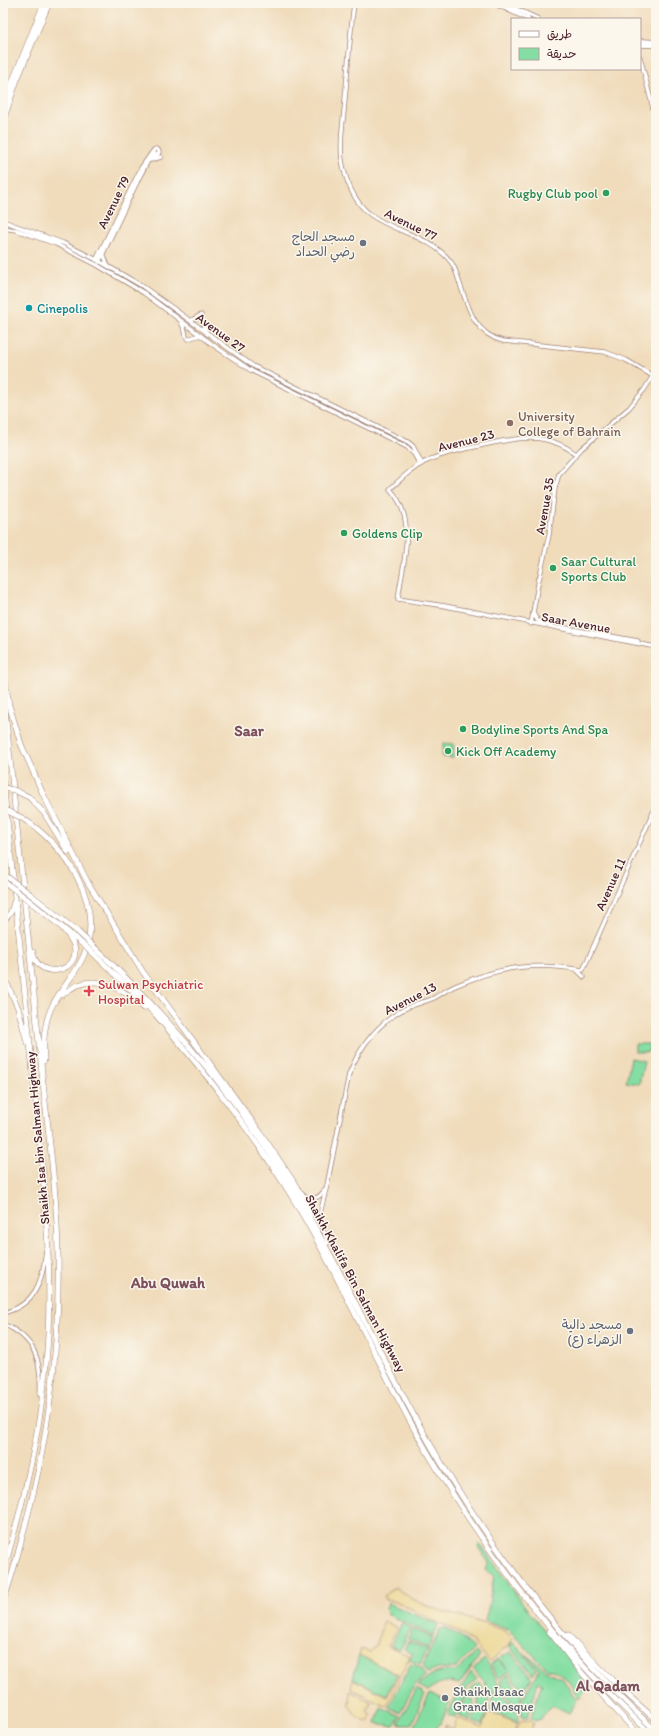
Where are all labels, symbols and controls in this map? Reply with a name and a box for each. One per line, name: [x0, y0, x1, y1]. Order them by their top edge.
legend: [511, 18, 641, 70]
text: طريق: [547, 27, 572, 41]
text: حديقة: [547, 47, 576, 61]
street label: Avenue 79: [94, 173, 133, 231]
place label: Rugby Club pool: [508, 186, 598, 201]
marker: Rugby Club pool: [601, 188, 611, 198]
street label: Avenue 77: [382, 205, 440, 244]
place label: مسجد الحاج رضي الحداد: [292, 229, 355, 263]
marker: مسجد الحاج رضي الحداد: [358, 238, 368, 248]
place label: Cinepolis: [37, 301, 88, 316]
marker: Cinepolis: [24, 303, 34, 313]
street label: Avenue 27: [193, 310, 249, 356]
place label: University College of Bahrain: [518, 409, 622, 439]
marker: University College of Bahrain: [505, 418, 515, 428]
street label: Avenue 23: [436, 426, 496, 455]
street label: Avenue 35: [532, 476, 557, 536]
place label: Goldens Clip: [352, 526, 423, 541]
marker: Goldens Clip: [339, 528, 349, 538]
place label: Saar Cultural Sports Club: [561, 554, 636, 584]
marker: Saar Cultural Sports Club: [548, 563, 558, 573]
street label: Saar Avenue: [540, 609, 612, 636]
district label: Saar: [234, 722, 265, 740]
place label: Bodyline Sports And Spa: [471, 722, 609, 737]
marker: Bodyline Sports And Spa: [458, 724, 468, 734]
place label: Kick Off Academy: [456, 744, 556, 759]
marker: Kick Off Academy: [443, 746, 453, 756]
street label: Avenue 11: [592, 856, 629, 913]
place label: Sulwan Psychiatric Hospital: [98, 977, 203, 1007]
street label: Avenue 13: [382, 979, 439, 1018]
marker: Sulwan Psychiatric Hospital: [83, 985, 95, 997]
street label: Shaikh Isa bin Salman Highway: [22, 1051, 53, 1225]
street label: Shaikh Khalifa Bin Salman Highway: [302, 1192, 409, 1375]
district label: Abu Quwah: [130, 1274, 206, 1292]
place label: مسجد دالية الزهراء (ع): [562, 1317, 622, 1349]
marker: مسجد دالية الزهراء (ع): [625, 1326, 635, 1336]
district label: Al Qadam: [575, 1677, 640, 1695]
place label: Shaikh Isaac Grand Mosque: [453, 1684, 534, 1714]
marker: Shaikh Isaac Grand Mosque: [440, 1693, 450, 1703]

